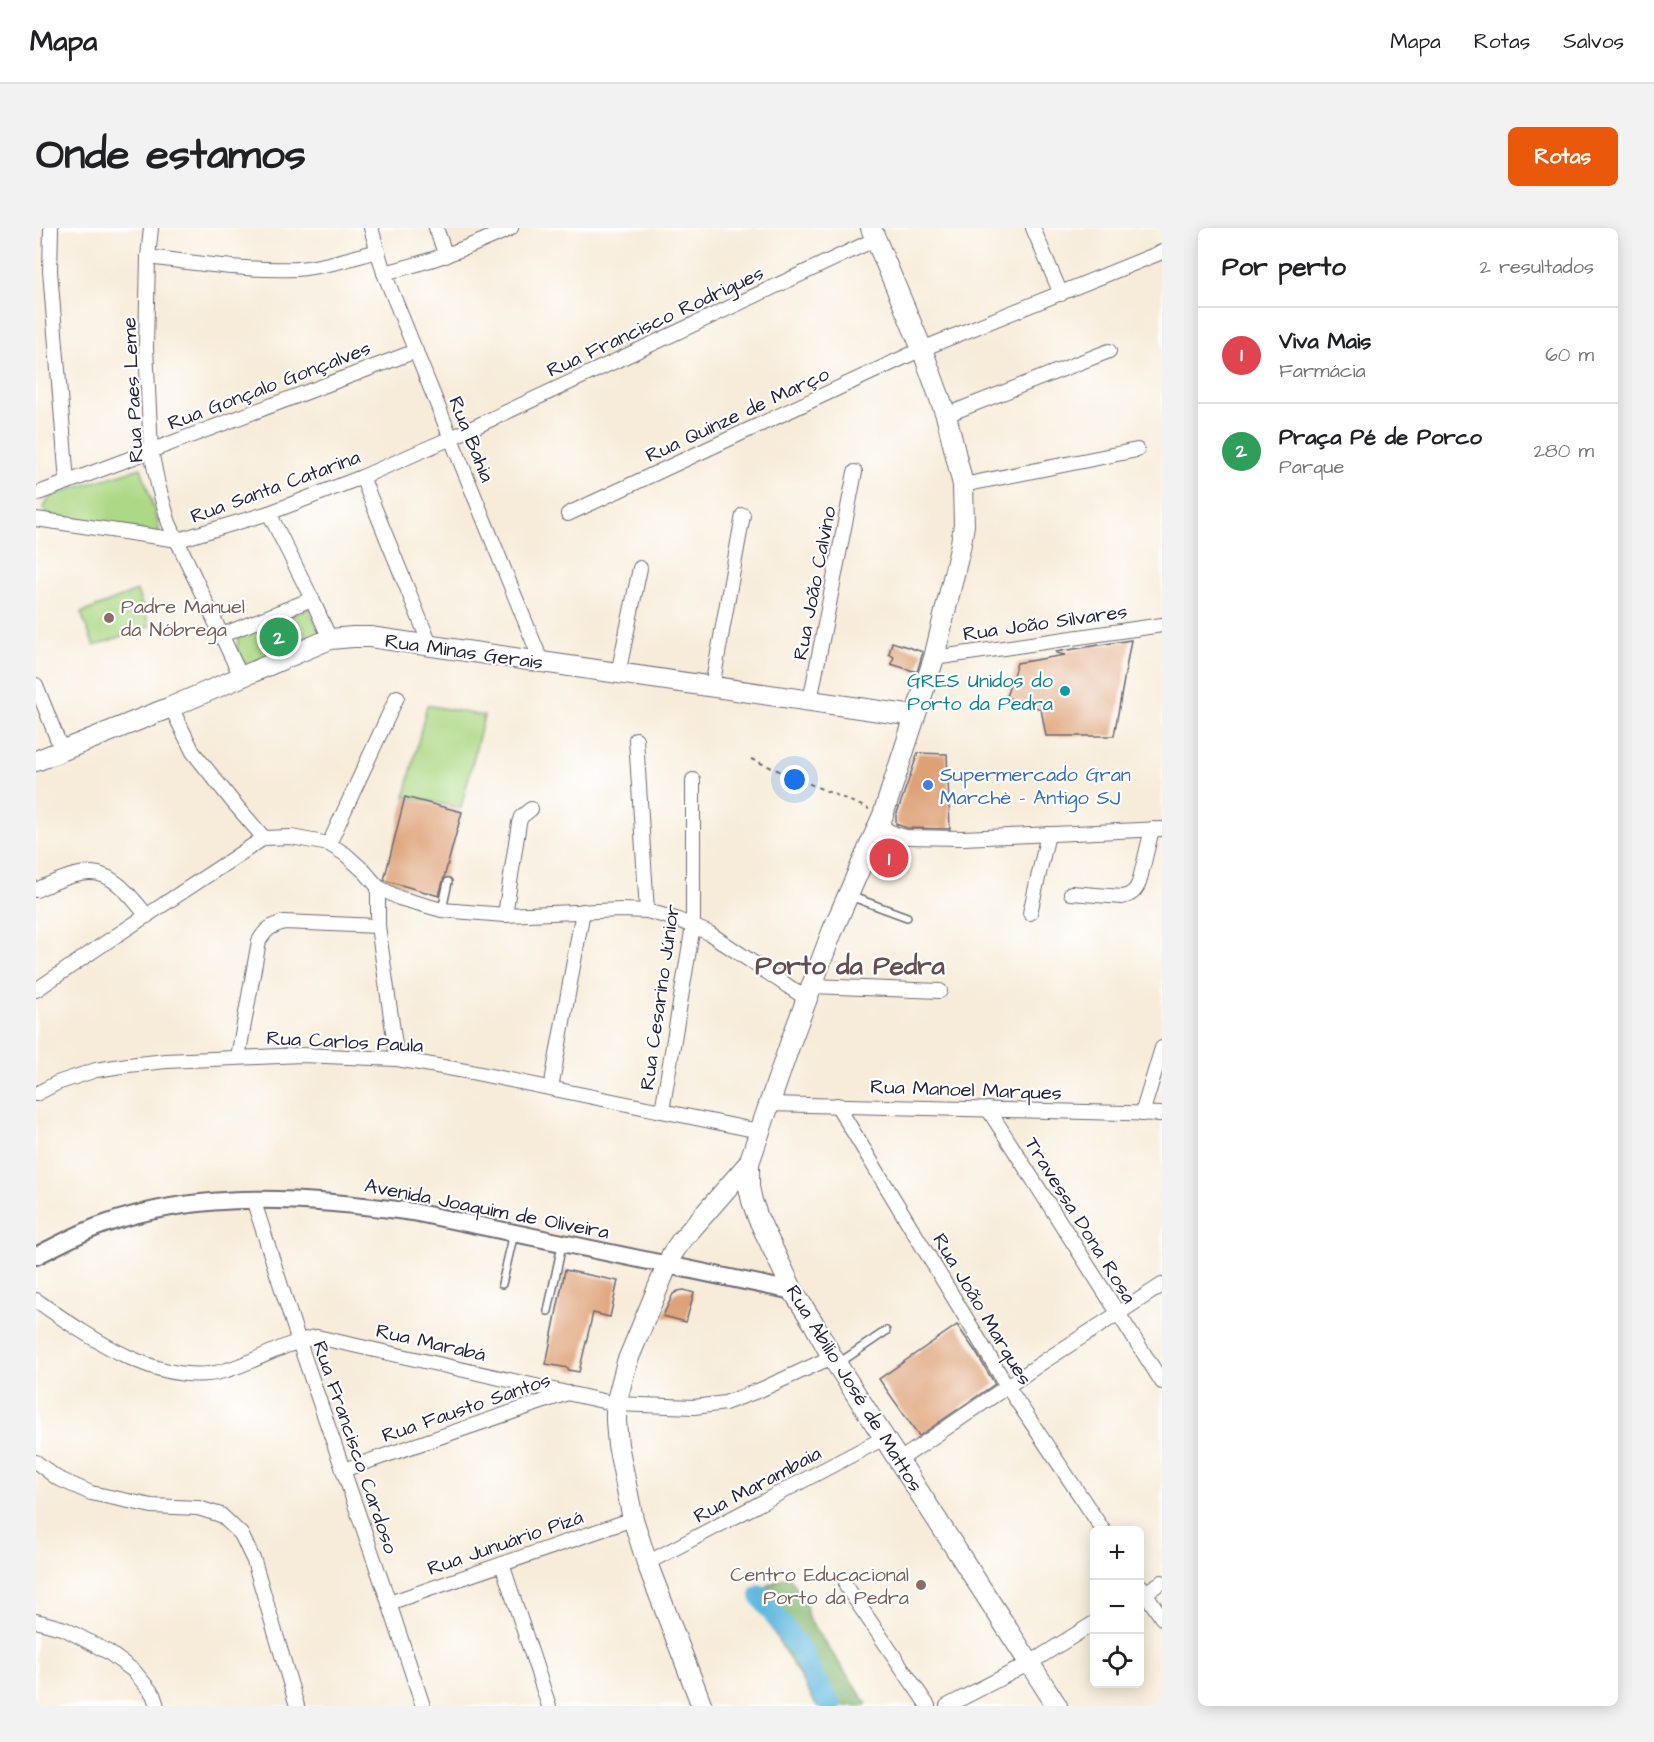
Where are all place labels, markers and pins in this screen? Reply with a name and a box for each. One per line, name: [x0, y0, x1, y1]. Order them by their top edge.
place label: Padre Manuel da Nóbrega: [121, 593, 245, 645]
marker: Padre Manuel da Nóbrega: [102, 611, 116, 625]
pin: 2: [260, 614, 298, 660]
place label: GRES Unidos do Porto da Pedra: [907, 667, 1053, 718]
marker: GRES Unidos do Porto da Pedra: [1058, 684, 1072, 698]
place label: Supermercado Gran Marchè - Antigo SJ: [940, 761, 1131, 813]
marker: Supermercado Gran Marchè - Antigo SJ: [921, 778, 935, 792]
pin: 1: [870, 836, 908, 880]
place label: Centro Educacional Porto da Pedra: [730, 1561, 909, 1612]
marker: Centro Educacional Porto da Pedra: [914, 1578, 928, 1592]

